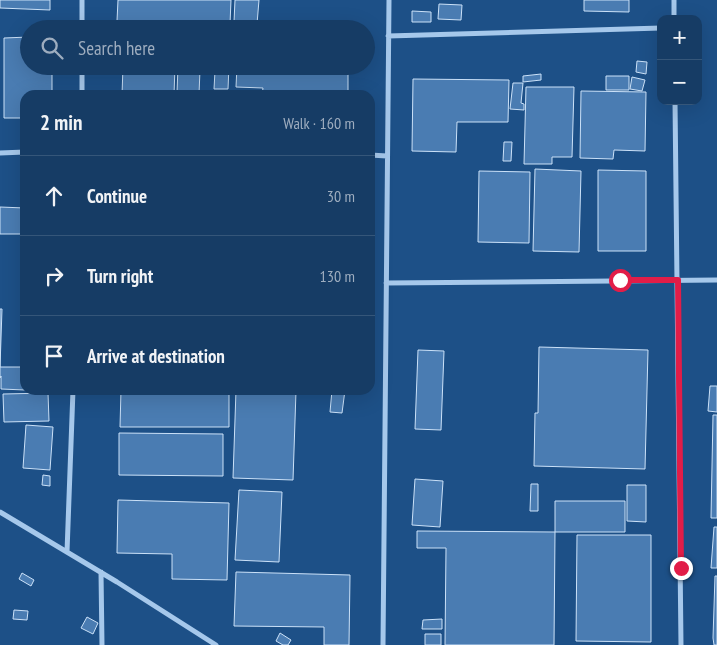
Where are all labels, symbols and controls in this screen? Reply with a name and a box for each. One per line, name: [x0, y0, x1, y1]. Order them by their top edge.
map controls: [657, 15, 702, 105]
button: +: [657, 15, 702, 60]
search box: [20, 20, 375, 75]
icon: search: [38, 34, 66, 62]
text: Search here: [78, 36, 155, 60]
button: −: [657, 60, 702, 105]
text: 2 min: [40, 109, 82, 136]
text: Walk · 160 m: [283, 113, 355, 133]
icon: ahead: [40, 182, 68, 210]
text: Continue: [87, 184, 147, 208]
text: 30 m: [327, 186, 355, 206]
icon: right: [40, 262, 68, 290]
text: Turn right: [87, 264, 153, 288]
text: 130 m: [320, 266, 355, 286]
route start: [609, 269, 632, 292]
icon: arrive: [40, 342, 68, 370]
text: Arrive at destination: [87, 344, 225, 368]
route end: [670, 557, 693, 580]

